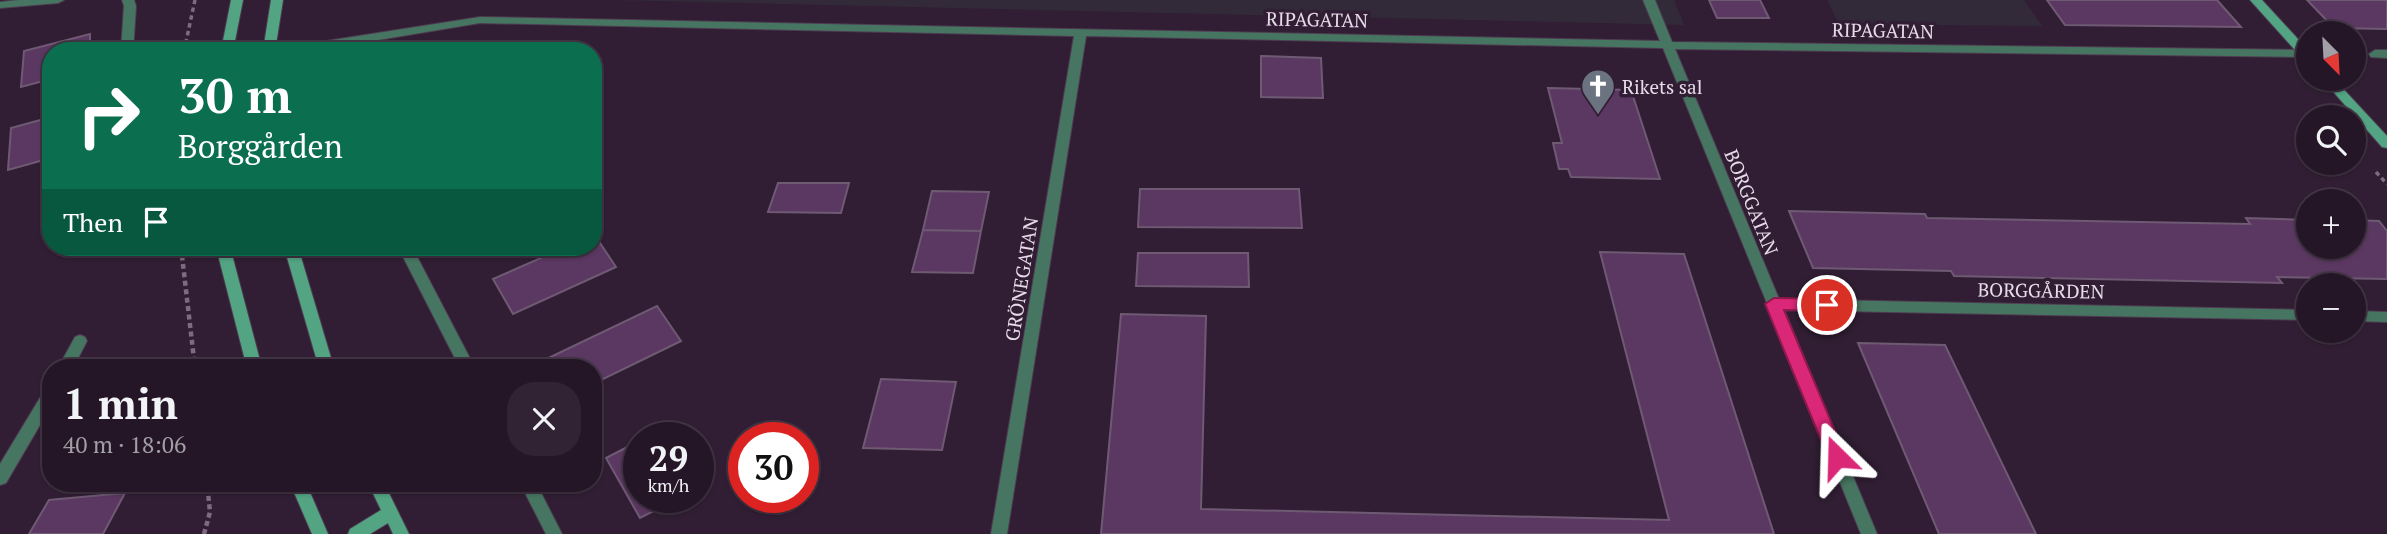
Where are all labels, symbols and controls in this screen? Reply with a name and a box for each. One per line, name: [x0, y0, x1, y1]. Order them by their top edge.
street label: RIPAGATAN: [1266, 6, 1368, 32]
street label: RIPAGATAN: [1832, 17, 1934, 43]
north arrow: [2296, 21, 2366, 91]
map controls: [2296, 21, 2366, 343]
text: 30 m: [178, 62, 292, 127]
church icon: Rikets sal: [1579, 67, 1617, 116]
icon: right: [63, 70, 154, 161]
place label: Rikets sal: [1622, 74, 1702, 99]
button: search: [2296, 105, 2366, 175]
text: Borggården: [178, 125, 343, 167]
street label: BORGGATAN: [1719, 145, 1785, 259]
button: +: [2296, 189, 2366, 259]
icon: arrive: [137, 203, 175, 241]
text: Then: [63, 205, 123, 239]
street label: GRÖNEGATAN: [999, 215, 1043, 343]
button: −: [2296, 273, 2366, 343]
pin: [1797, 275, 1857, 335]
street label: BORGGÅRDEN: [1977, 276, 2105, 304]
icon: arrive: [1808, 286, 1846, 324]
text: 1 min: [63, 375, 178, 431]
button: close: [507, 382, 581, 456]
position arrow: [1800, 420, 1874, 494]
speed limit sign: 30: [728, 422, 819, 513]
text: 40 m · 18:06: [63, 429, 186, 460]
text: 29: [649, 435, 688, 481]
text: km/h: [648, 473, 689, 497]

